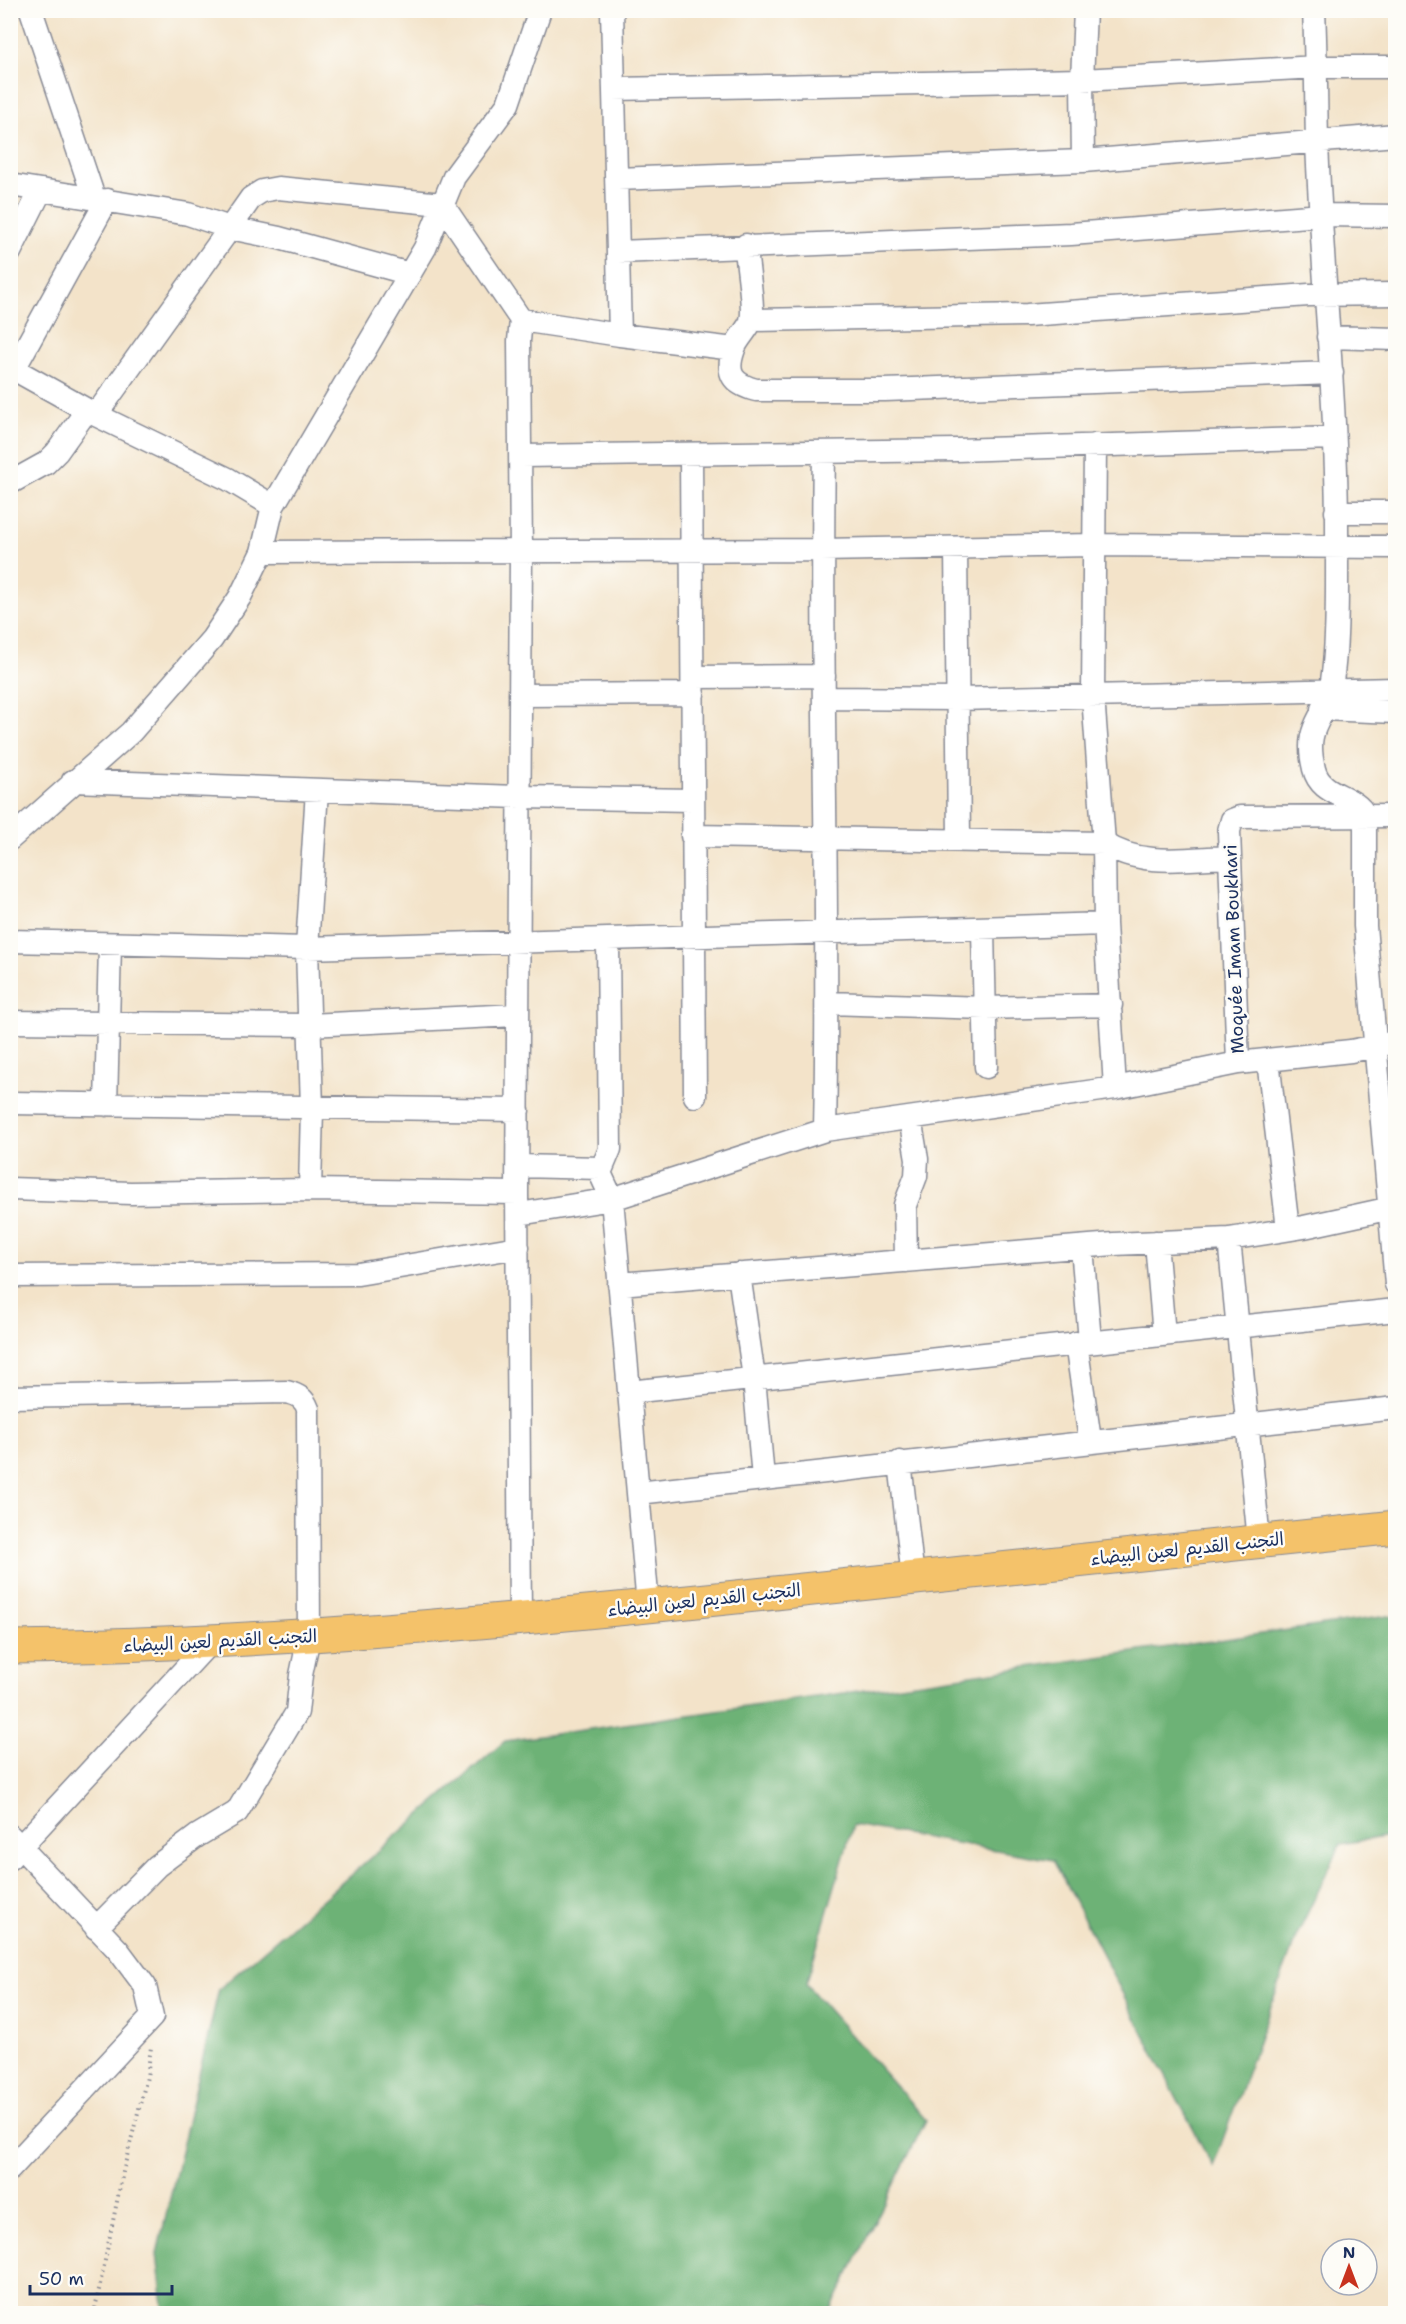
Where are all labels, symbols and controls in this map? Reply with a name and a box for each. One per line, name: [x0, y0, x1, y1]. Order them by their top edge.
street label: Moquée Imam Boukhari: [1218, 844, 1250, 1054]
street label: التجنب القديم لعين البيضاء: [1089, 1527, 1285, 1573]
street label: التجنب القديم لعين البيضاء: [606, 1578, 802, 1624]
street label: التجنب القديم لعين البيضاء: [122, 1624, 318, 1660]
north arrow: [1319, 2237, 1379, 2297]
text: N: [1343, 2242, 1355, 2263]
scale bar: [30, 2258, 172, 2296]
text: 50 m: [39, 2267, 84, 2291]

